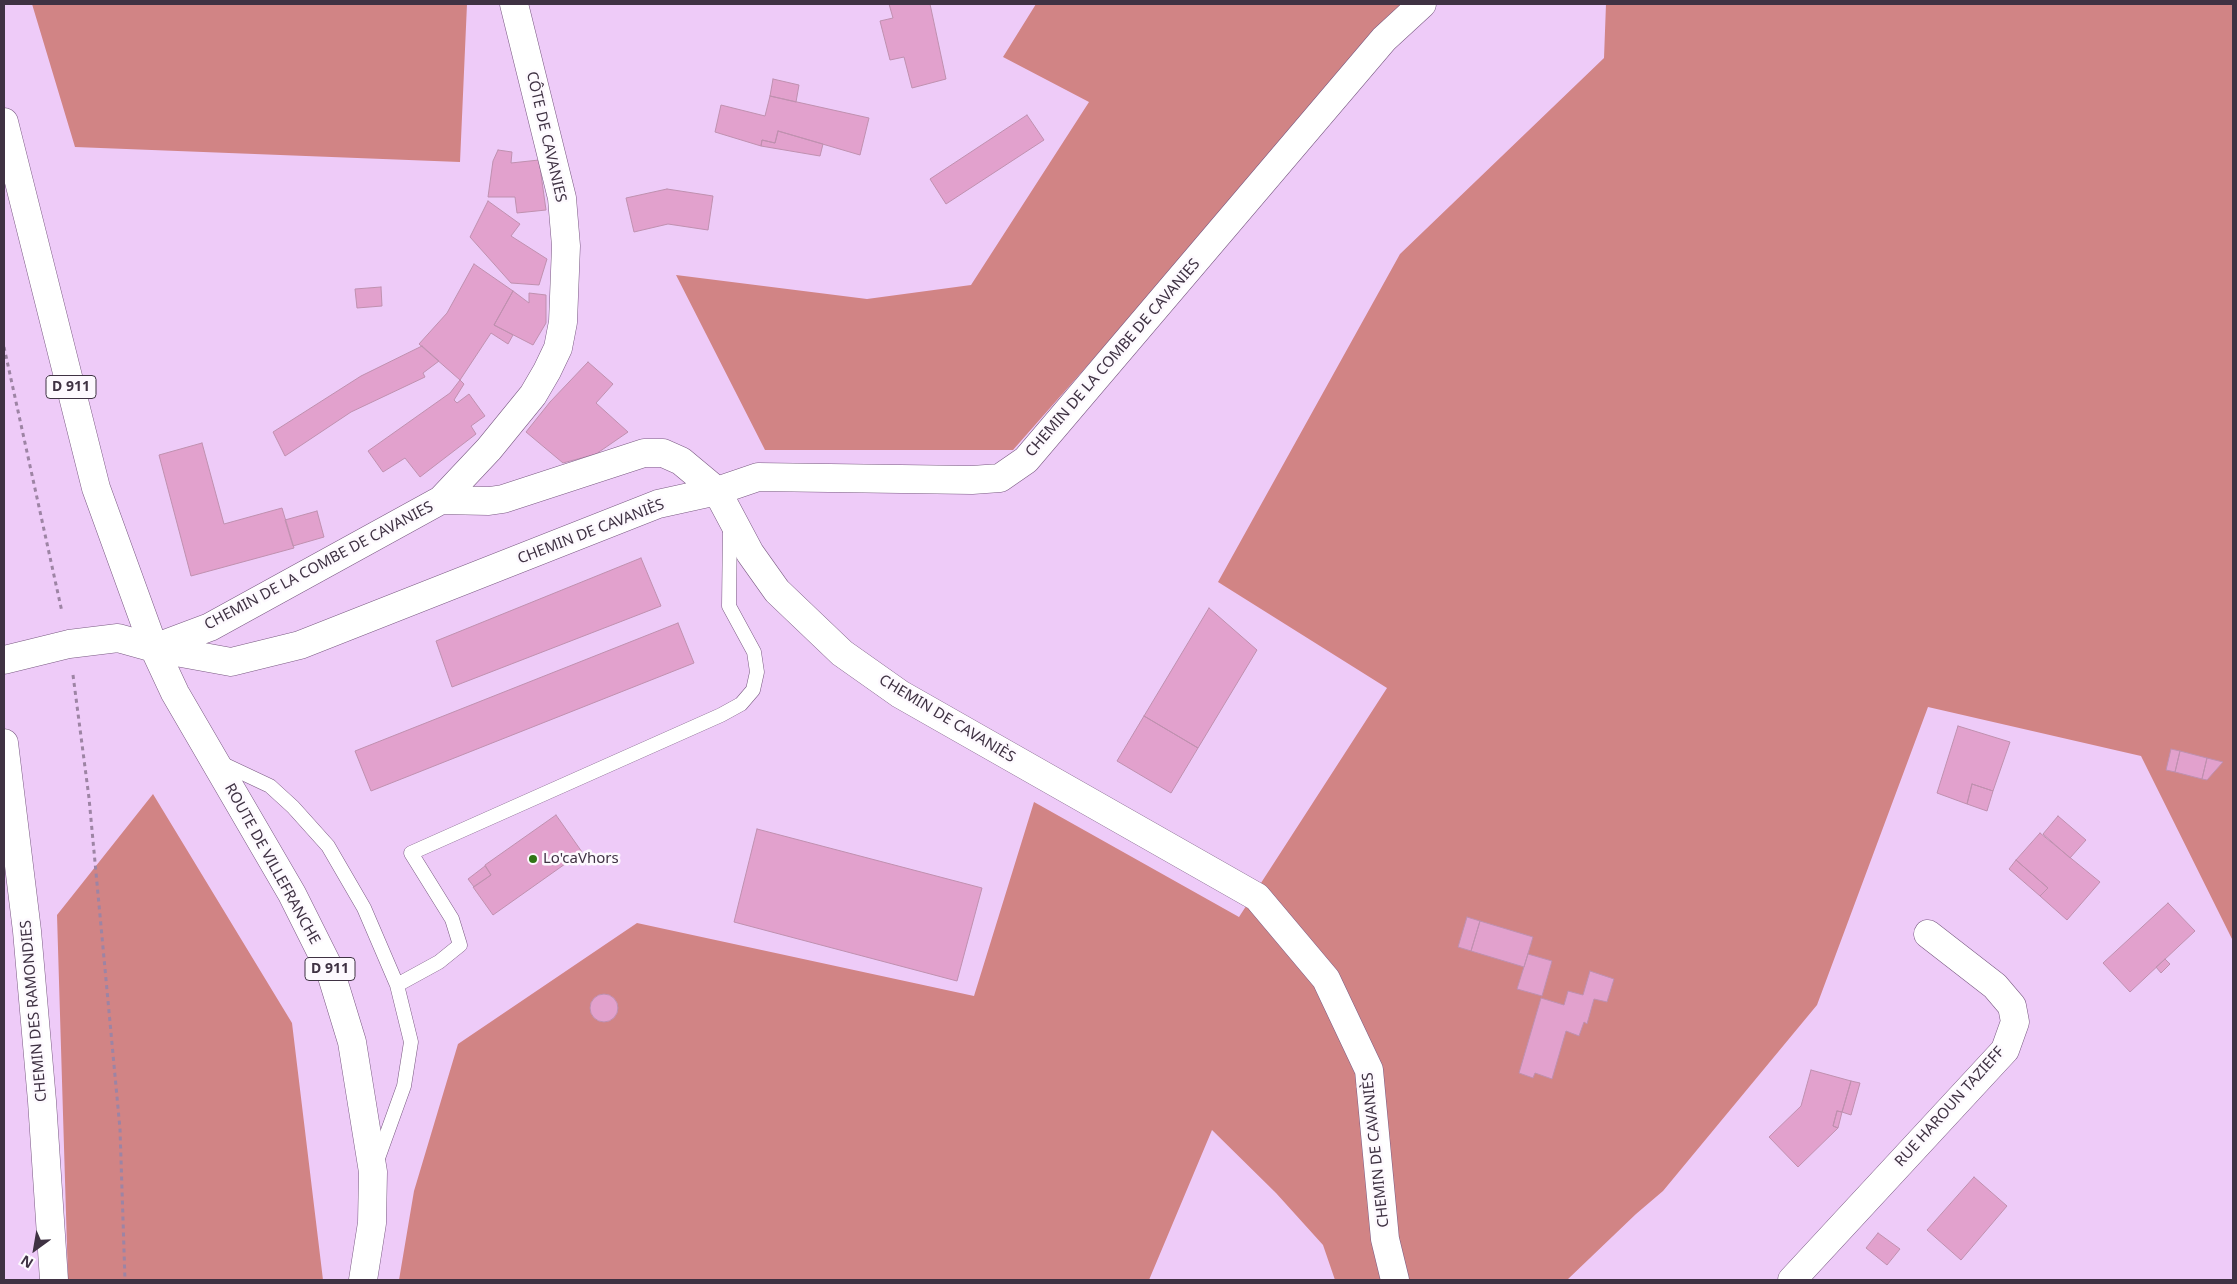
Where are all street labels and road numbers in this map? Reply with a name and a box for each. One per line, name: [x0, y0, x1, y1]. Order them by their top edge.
street label: CÔTE DE CAVANIES: [522, 70, 570, 204]
street label: CHEMIN DE LA COMBE DE CAVANIES: [1022, 255, 1204, 461]
road number: D 911: [46, 376, 96, 398]
street label: CHEMIN DE CAVANIÈS: [515, 496, 667, 568]
street label: CHEMIN DE LA COMBE DE CAVANIES: [201, 498, 437, 634]
street label: CHEMIN DE CAVANIÈS: [876, 671, 1018, 767]
street label: ROUTE DE VILLEFRANCHE: [220, 781, 324, 947]
street label: CHEMIN DES RAMONDIES: [17, 919, 51, 1103]
road number: D 911: [305, 958, 355, 981]
street label: RUE HAROUN TAZIEFF: [1891, 1043, 2009, 1171]
street label: CHEMIN DE CAVANIÈS: [1359, 1072, 1393, 1228]

